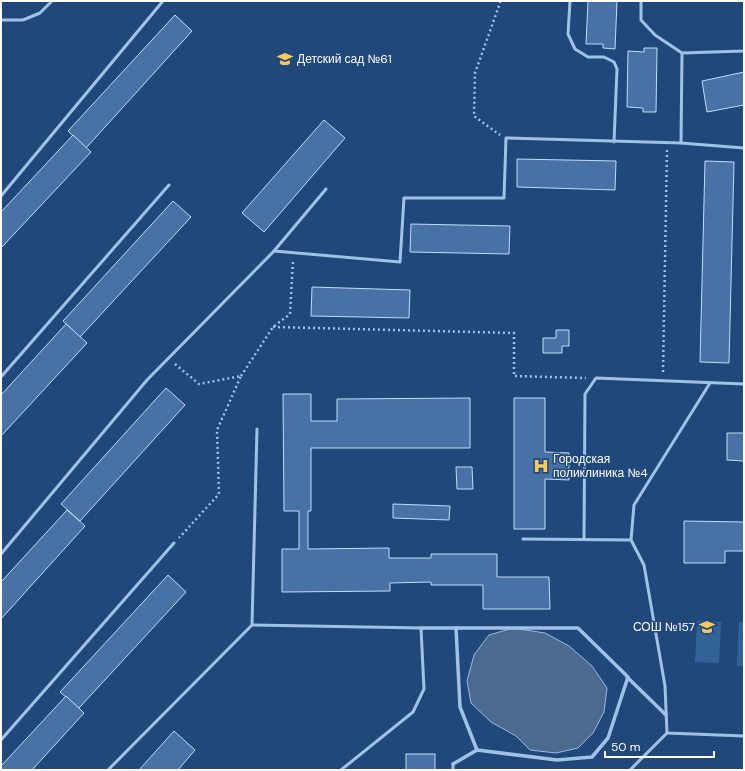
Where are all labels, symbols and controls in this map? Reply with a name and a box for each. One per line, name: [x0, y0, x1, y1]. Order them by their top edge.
school or university icon: Детский сад №61: [276, 50, 294, 68]
place label: Детский сад №61: [297, 51, 392, 67]
place label: Городская поликлиника №4: [553, 451, 648, 481]
hospital icon: Городская поликлиника №4: [532, 457, 550, 475]
school or university icon: СОШ №157: [698, 618, 716, 636]
place label: СОШ №157: [633, 619, 695, 635]
scale bar: [605, 733, 714, 759]
text: 50 m: [611, 739, 640, 755]

